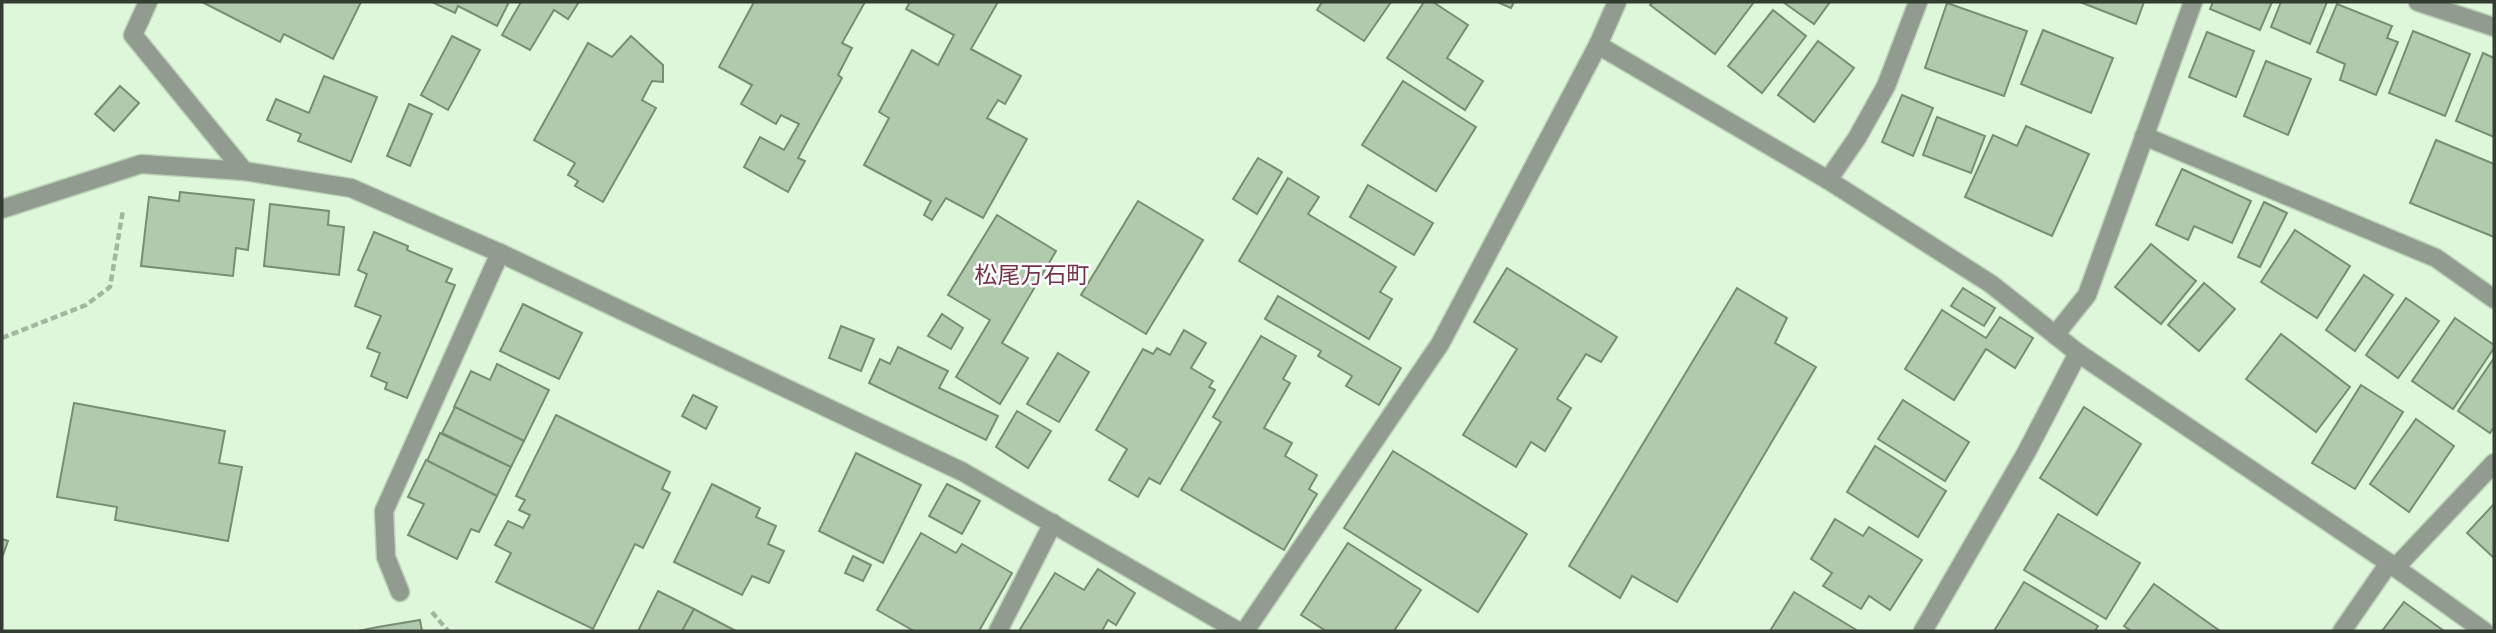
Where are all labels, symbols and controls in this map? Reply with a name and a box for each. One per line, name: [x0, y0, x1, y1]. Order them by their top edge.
district label: 松尾万石町: [975, 257, 1090, 292]

